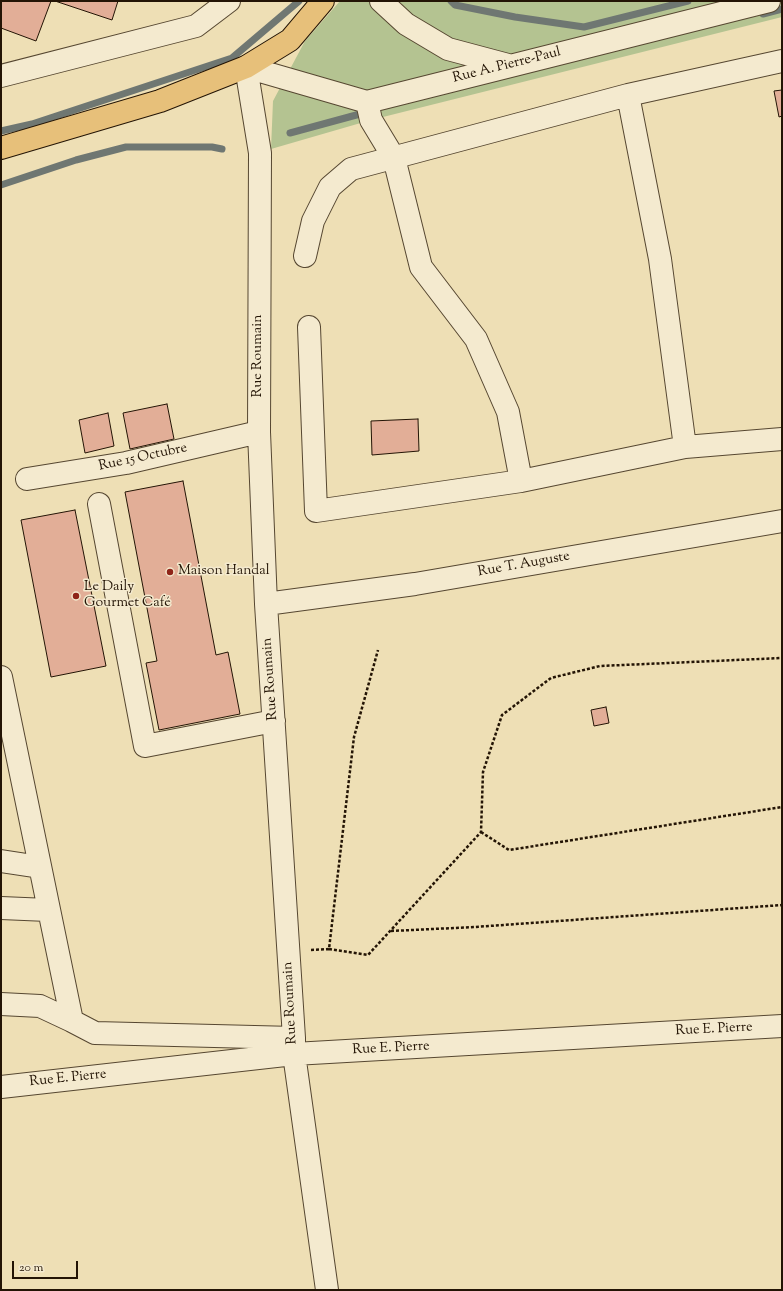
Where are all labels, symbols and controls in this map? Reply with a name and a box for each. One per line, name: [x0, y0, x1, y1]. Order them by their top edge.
street label: Rue A. Pierre-Paul: [451, 44, 563, 88]
street label: Rue Roumain: [251, 315, 267, 397]
street label: Rue 15 Octubre: [97, 440, 189, 476]
street label: Rue T. Auguste: [477, 549, 571, 581]
place label: Maison Handal: [178, 564, 270, 580]
marker: Maison Handal: [165, 567, 175, 577]
place label: Le Daily Gourmet Café: [84, 580, 171, 612]
marker: Le Daily Gourmet Café: [71, 591, 81, 601]
street label: Rue Roumain: [260, 637, 282, 721]
street label: Rue Roumain: [280, 961, 302, 1045]
street label: Rue E. Pierre: [675, 1020, 753, 1040]
street label: Rue E. Pierre: [352, 1039, 430, 1059]
street label: Rue E. Pierre: [29, 1067, 107, 1091]
scale bar: [14, 1253, 80, 1279]
text: 20 m: [19, 1259, 43, 1277]

